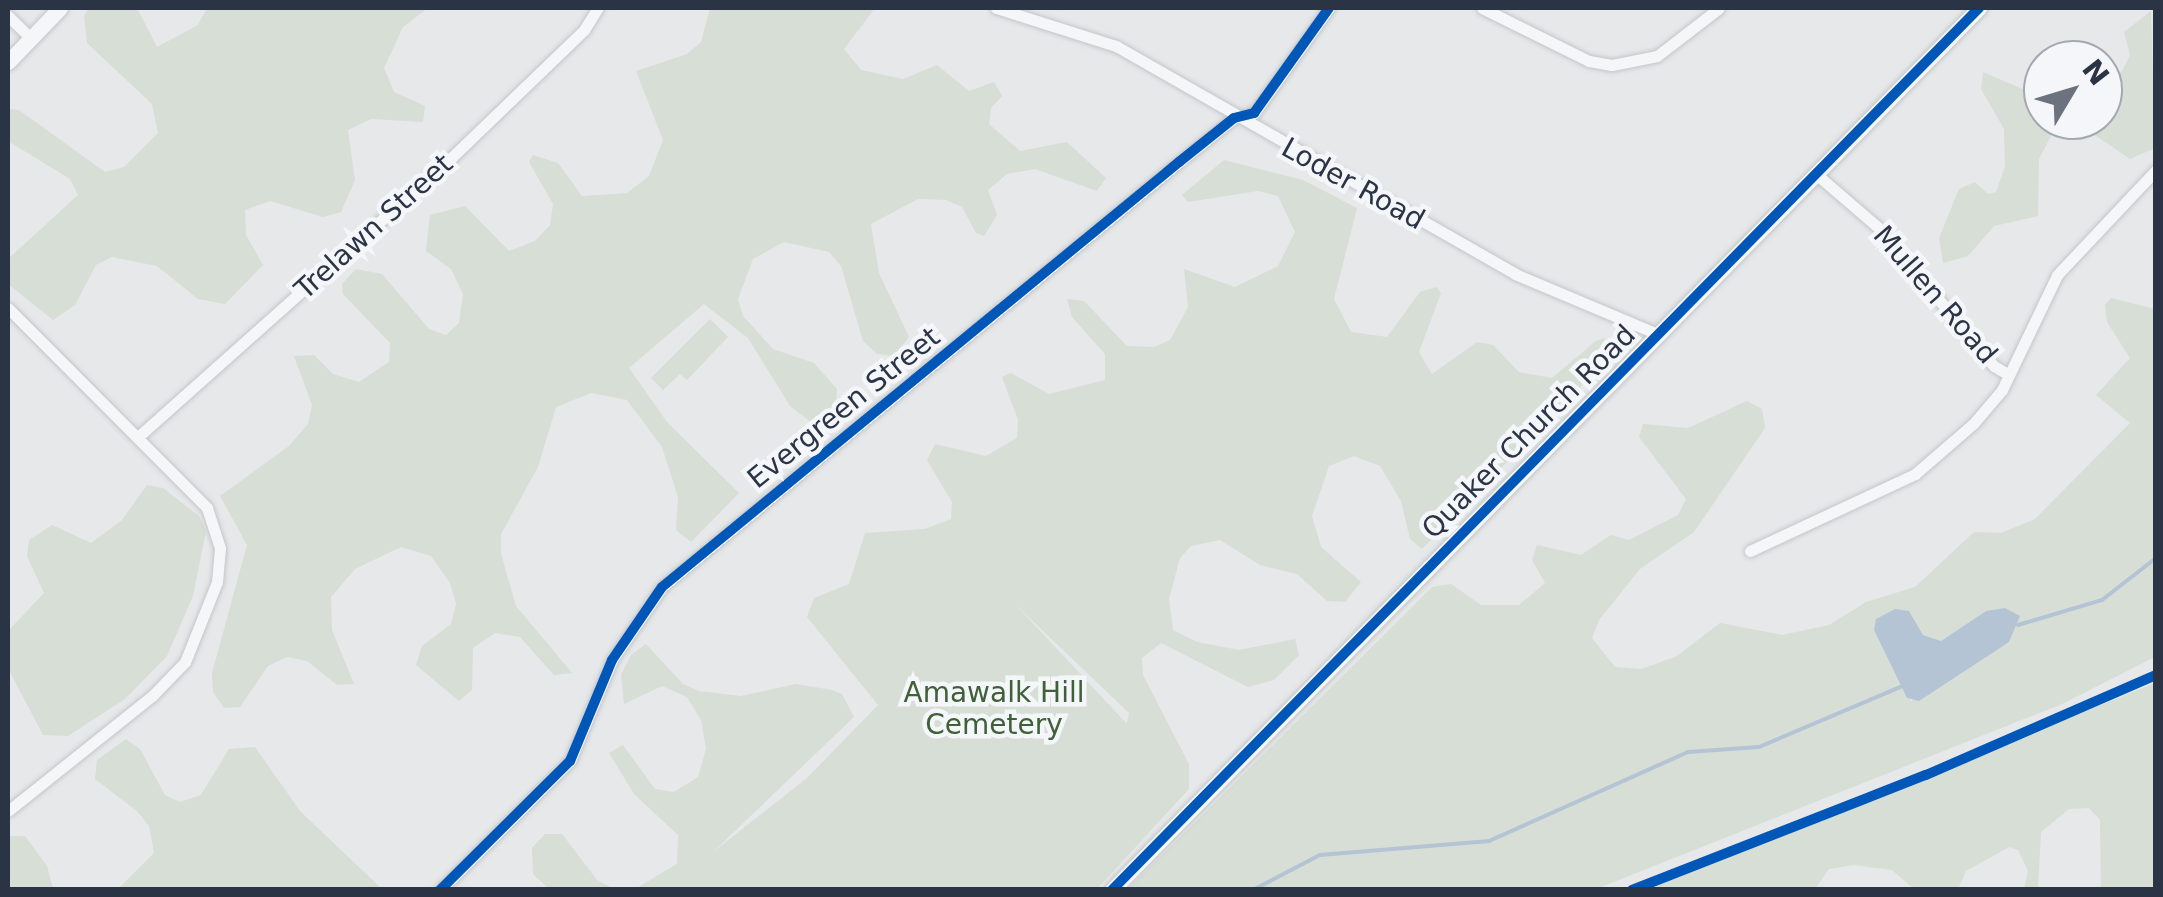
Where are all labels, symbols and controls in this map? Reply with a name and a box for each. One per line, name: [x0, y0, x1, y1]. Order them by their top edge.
north arrow: [2023, 40, 2123, 140]
text: N: [2075, 53, 2116, 92]
street label: Loder Road: [1276, 131, 1430, 237]
street label: Trelawn Street: [288, 147, 460, 307]
street label: Mullen Road: [1866, 219, 2004, 371]
street label: Quaker Church Road: [1415, 318, 1643, 546]
street label: Evergreen Street: [741, 320, 947, 496]
park label: Amawalk Hill Cemetery: [904, 676, 1084, 742]

